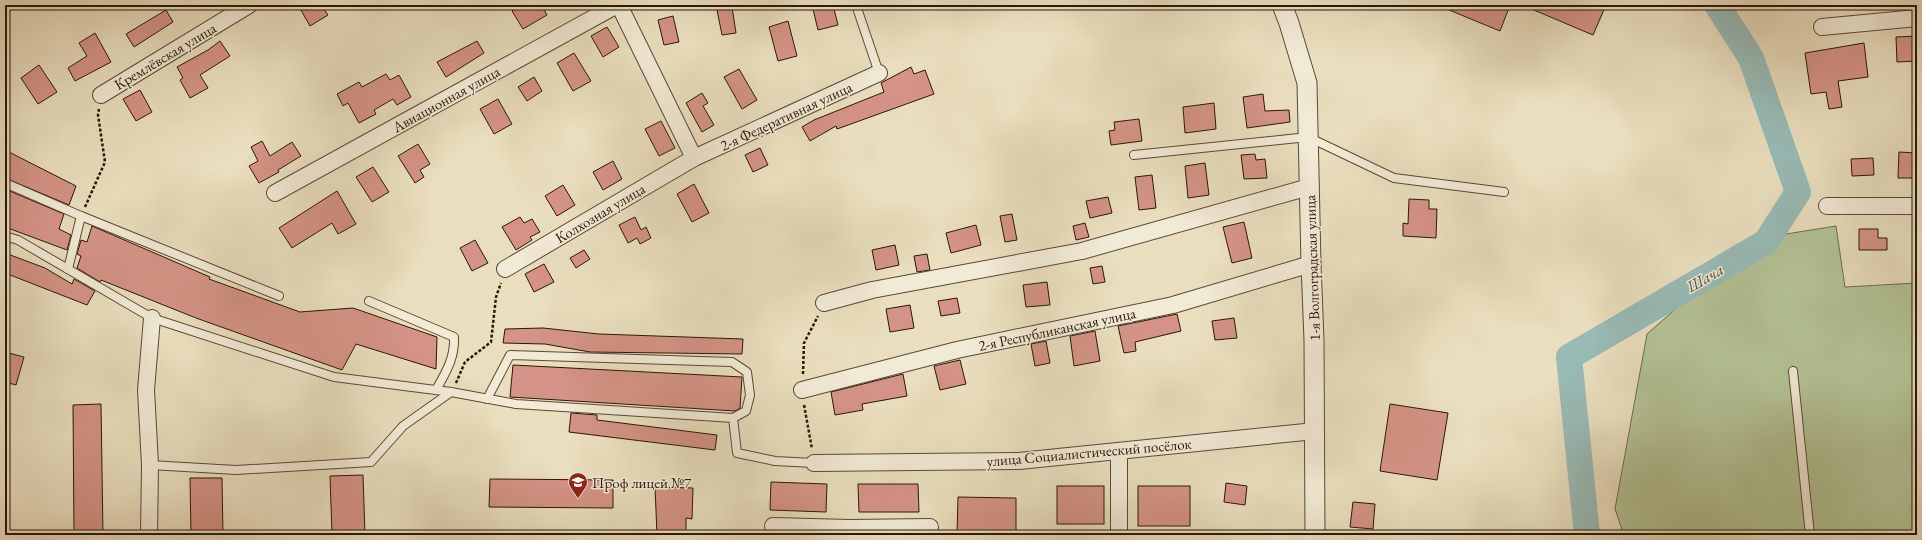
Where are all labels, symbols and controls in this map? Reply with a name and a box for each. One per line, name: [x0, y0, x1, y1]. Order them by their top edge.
street label: Кремлёвская улица: [110, 18, 220, 94]
street label: Авиационная улица: [388, 62, 503, 137]
street label: 2-я Федеративная улица: [717, 77, 855, 155]
street label: Колхозная улица: [552, 179, 648, 247]
street label: 1-я Волгоградская улица: [1300, 195, 1324, 341]
water label: Шача: [1682, 259, 1727, 297]
street label: 2-я Республиканская улица: [977, 303, 1137, 355]
street label: улица Социалистический посёлок: [986, 434, 1192, 470]
school or university icon: Проф лицей №7: [567, 471, 589, 499]
place label: Проф лицей №7: [592, 473, 692, 492]

